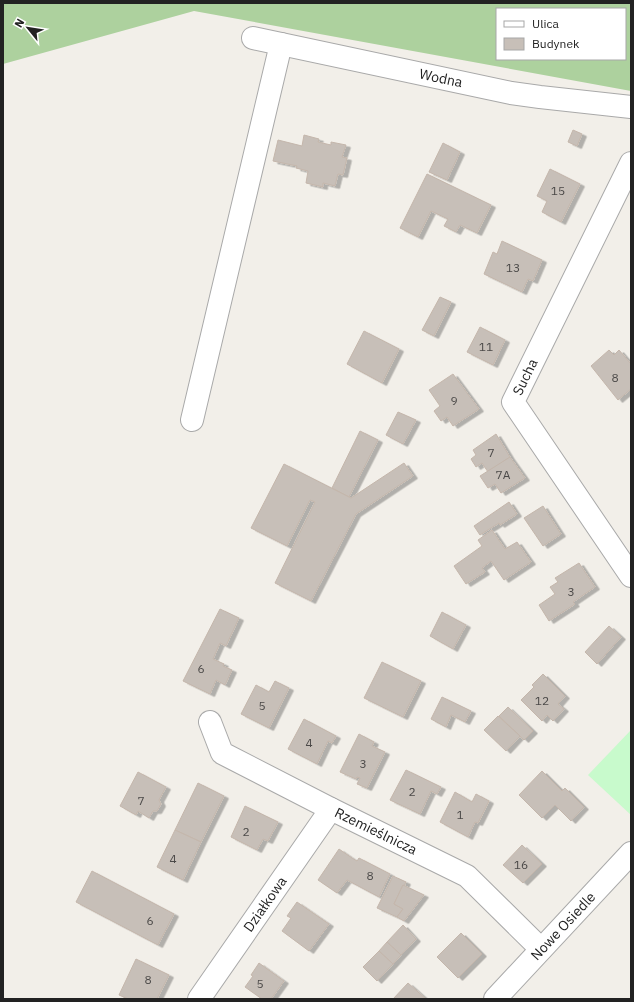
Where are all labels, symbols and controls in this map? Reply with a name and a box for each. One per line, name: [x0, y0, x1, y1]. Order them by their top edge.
north arrow: [8, 8, 48, 48]
legend: [496, 8, 626, 60]
text: N: [11, 16, 27, 30]
text: Ulica: [532, 16, 559, 31]
text: Budynek: [532, 36, 580, 51]
street label: Wodna: [418, 65, 465, 91]
house number: 15: [551, 183, 565, 198]
house number: 13: [506, 260, 520, 275]
house number: 11: [479, 339, 493, 354]
street label: Sucha: [508, 355, 542, 398]
house number: 8: [611, 370, 619, 385]
house number: 9: [450, 393, 458, 408]
house number: 7: [487, 445, 495, 460]
house number: 7A: [496, 467, 511, 482]
house number: 3: [567, 584, 575, 599]
house number: 6: [197, 661, 205, 676]
house number: 12: [535, 693, 549, 708]
house number: 5: [258, 698, 266, 713]
house number: 4: [305, 735, 313, 750]
house number: 3: [359, 756, 367, 771]
house number: 2: [408, 784, 416, 799]
house number: 7: [137, 793, 145, 808]
street label: Rzemieślnicza: [332, 803, 421, 859]
house number: 1: [456, 807, 464, 822]
house number: 2: [242, 824, 250, 839]
house number: 4: [169, 851, 177, 866]
house number: 16: [514, 857, 528, 872]
house number: 8: [366, 868, 374, 883]
street label: Działkowa: [239, 872, 291, 935]
street label: Nowe Osiedle: [527, 888, 599, 964]
house number: 6: [146, 913, 154, 928]
house number: 8: [144, 972, 152, 987]
house number: 5: [256, 976, 264, 991]

